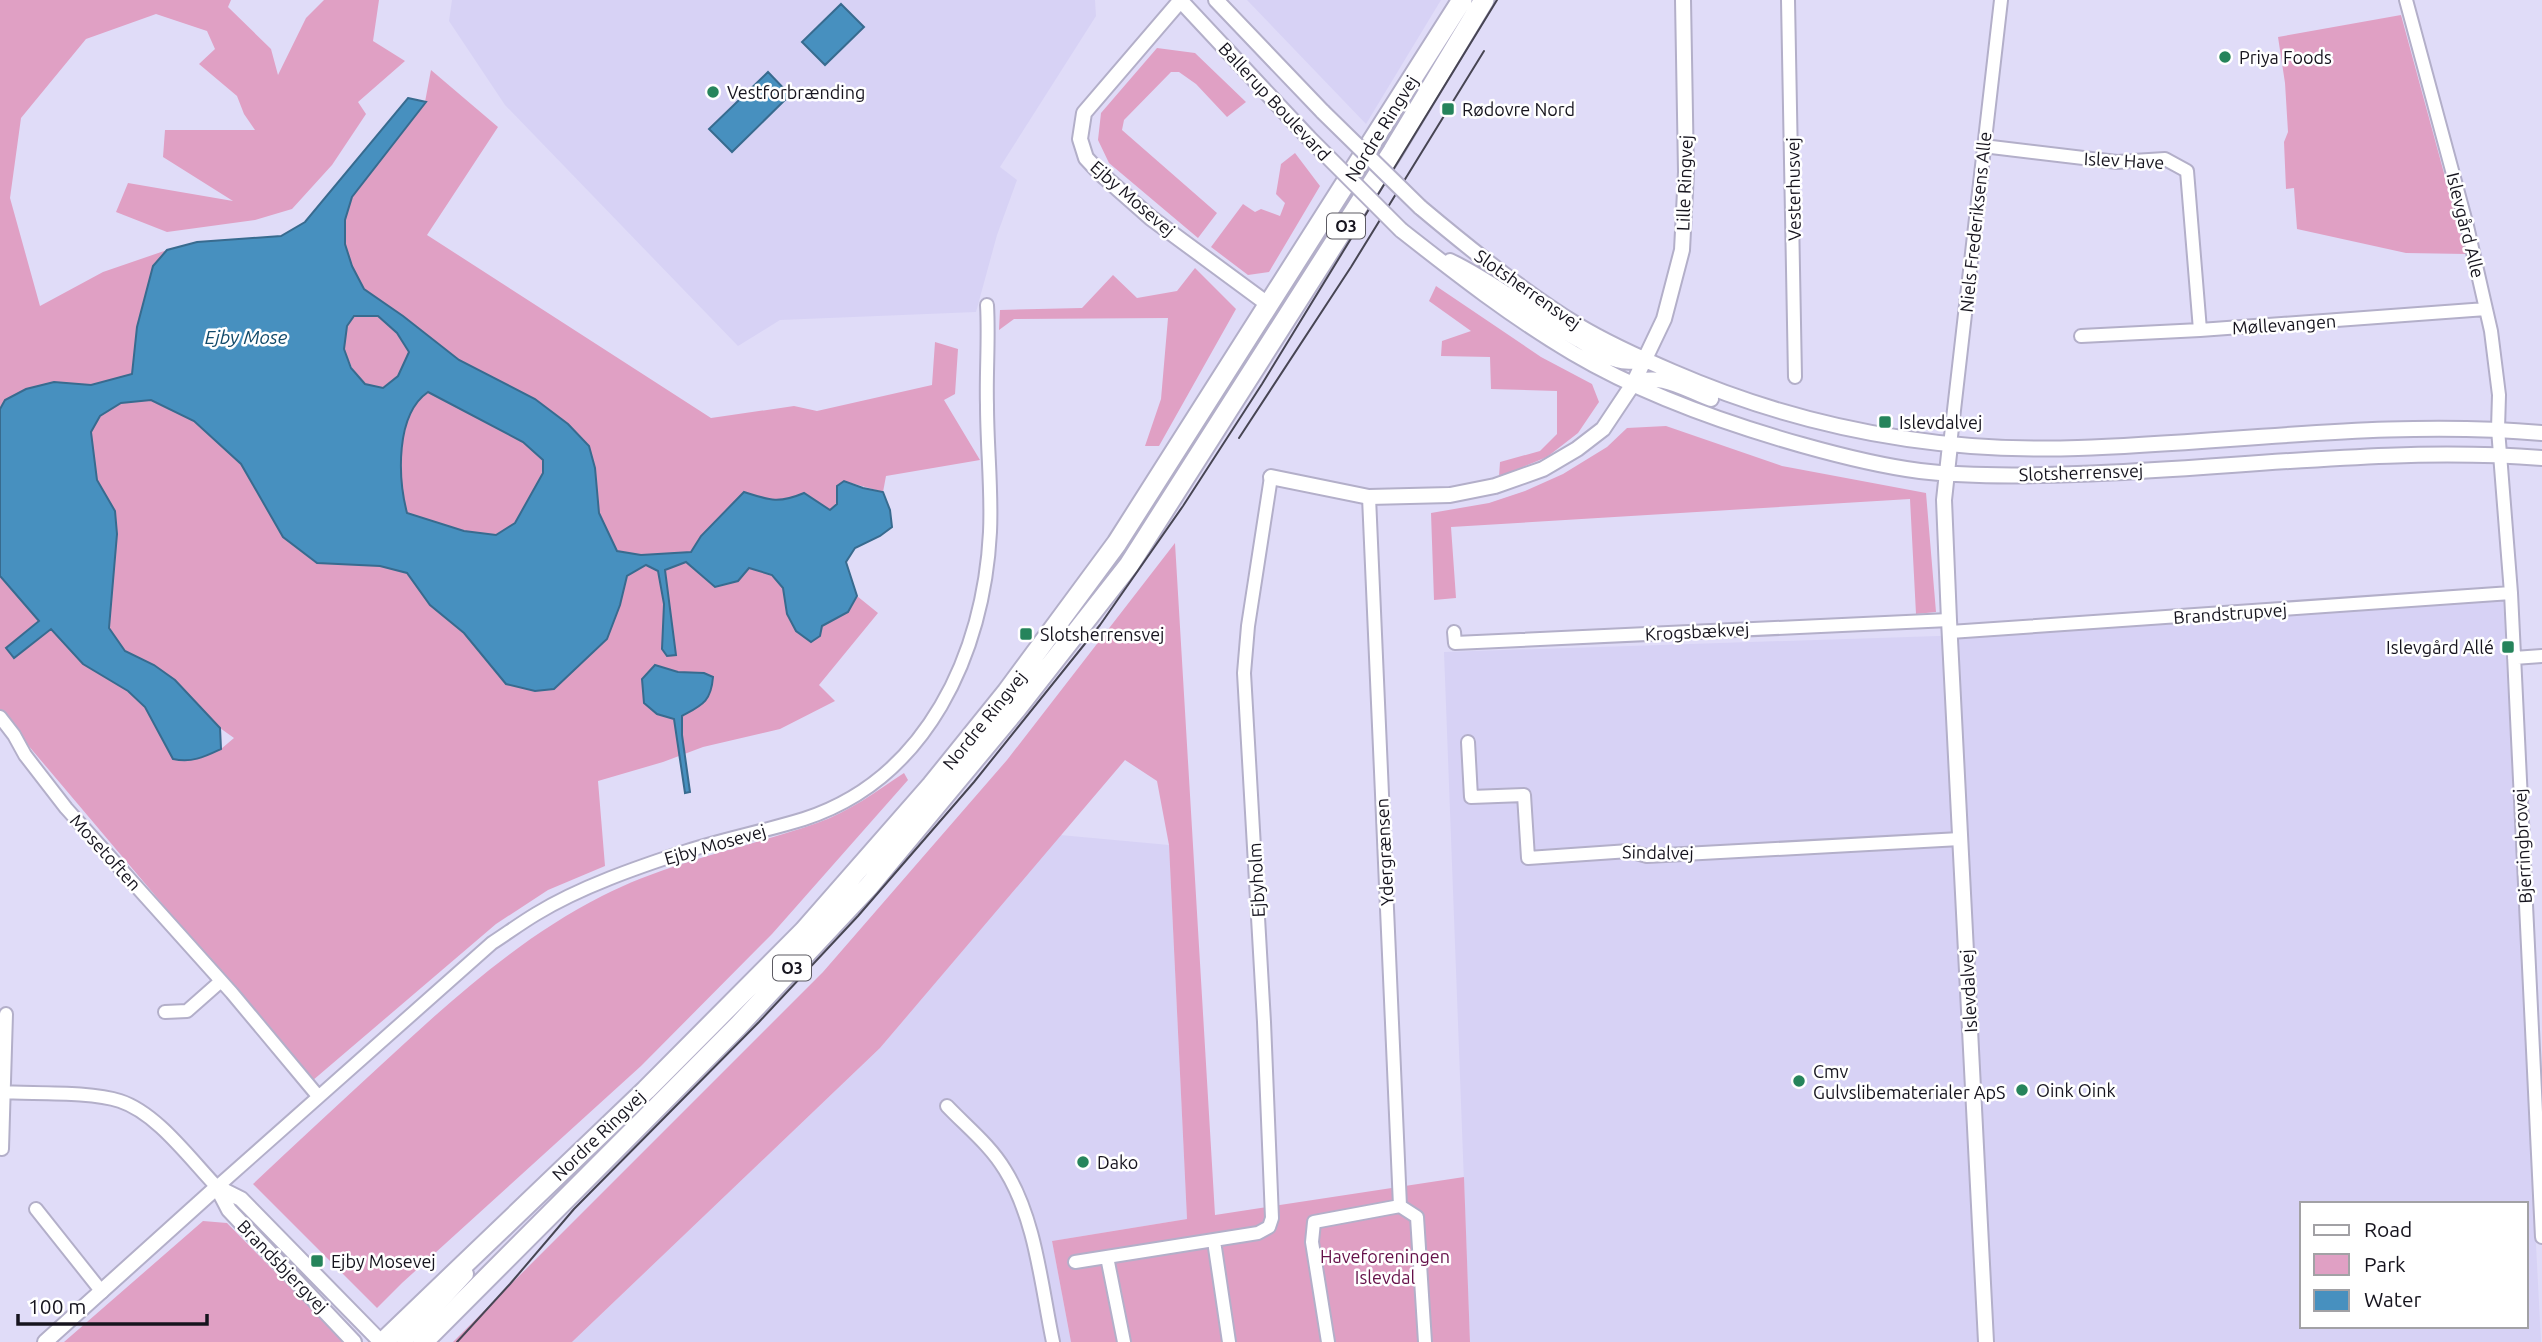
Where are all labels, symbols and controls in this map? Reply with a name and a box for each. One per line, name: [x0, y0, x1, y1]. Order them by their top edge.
street label: Ballerup Boulevard: [1215, 38, 1335, 164]
place label: Priya Foods: [2239, 47, 2332, 67]
marker: Priya Foods: [2217, 49, 2233, 65]
street label: Nordre Ringvej: [1341, 71, 1421, 185]
place label: Vestforbrænding: [727, 82, 865, 102]
marker: Vestforbrænding: [705, 84, 721, 100]
place label: Rødovre Nord: [1462, 99, 1575, 119]
marker: Rødovre Nord: [1440, 101, 1456, 117]
street label: Niels Frederiksens Alle: [1956, 131, 1994, 313]
street label: Lille Ringvej: [1672, 135, 1696, 231]
street label: Vesterhusvej: [1782, 137, 1804, 241]
street label: Islev Have: [2083, 148, 2165, 172]
street label: Ejby Mosevej: [1087, 156, 1179, 240]
street label: Islevgård Alle: [2443, 170, 2489, 280]
road number: O3: [1327, 214, 1365, 238]
street label: Slotsherrensvej: [1471, 245, 1585, 333]
street label: Møllevangen: [2231, 310, 2337, 338]
water label: Ejby Mose: [205, 326, 288, 348]
place label: Islevdalvej: [1899, 412, 1982, 432]
marker: Islevdalvej: [1877, 414, 1893, 430]
street label: Slotsherrensvej: [2018, 460, 2144, 484]
street label: Brandstrupvej: [2173, 599, 2287, 627]
street label: Krogsbækvej: [1644, 618, 1750, 644]
place label: Slotsherrensvej: [1040, 624, 1165, 644]
marker: Slotsherrensvej: [1018, 626, 1034, 642]
place label: Islevgård Allé: [2386, 637, 2494, 657]
marker: Islevgård Allé: [2500, 639, 2516, 655]
street label: Nordre Ringvej: [938, 667, 1030, 773]
street label: Bjerringbrovej: [2509, 788, 2535, 904]
street label: Ydergrænsen: [1371, 798, 1397, 906]
street label: Mosetoften: [67, 810, 145, 894]
street label: Ejby Mosevej: [662, 820, 768, 868]
street label: Sindalvej: [1622, 841, 1694, 863]
street label: Ejbyholm: [1244, 842, 1268, 918]
street label: Islevdalvej: [1956, 949, 1980, 1033]
road number: O3: [773, 956, 811, 980]
place label: Cmv Gulvslibematerialer ApS: [1813, 1061, 2006, 1102]
marker: Cmv Gulvslibematerialer ApS: [1791, 1073, 1807, 1089]
place label: Oink Oink: [2036, 1080, 2116, 1100]
marker: Oink Oink: [2014, 1082, 2030, 1098]
street label: Nordre Ringvej: [548, 1086, 648, 1184]
place label: Dako: [1097, 1152, 1138, 1172]
marker: Dako: [1075, 1154, 1091, 1170]
legend: [2300, 1202, 2528, 1328]
street label: Brandsbjergvej: [234, 1215, 332, 1317]
text: Road: [2364, 1217, 2412, 1241]
park label: Haveforeningen Islevdal: [1320, 1246, 1450, 1287]
place label: Ejby Mosevej: [331, 1251, 436, 1271]
text: Park: [2364, 1252, 2406, 1276]
marker: Ejby Mosevej: [309, 1253, 325, 1269]
scale bar: [18, 1282, 206, 1326]
text: Water: [2364, 1287, 2422, 1311]
text: 100 m: [28, 1294, 86, 1318]

